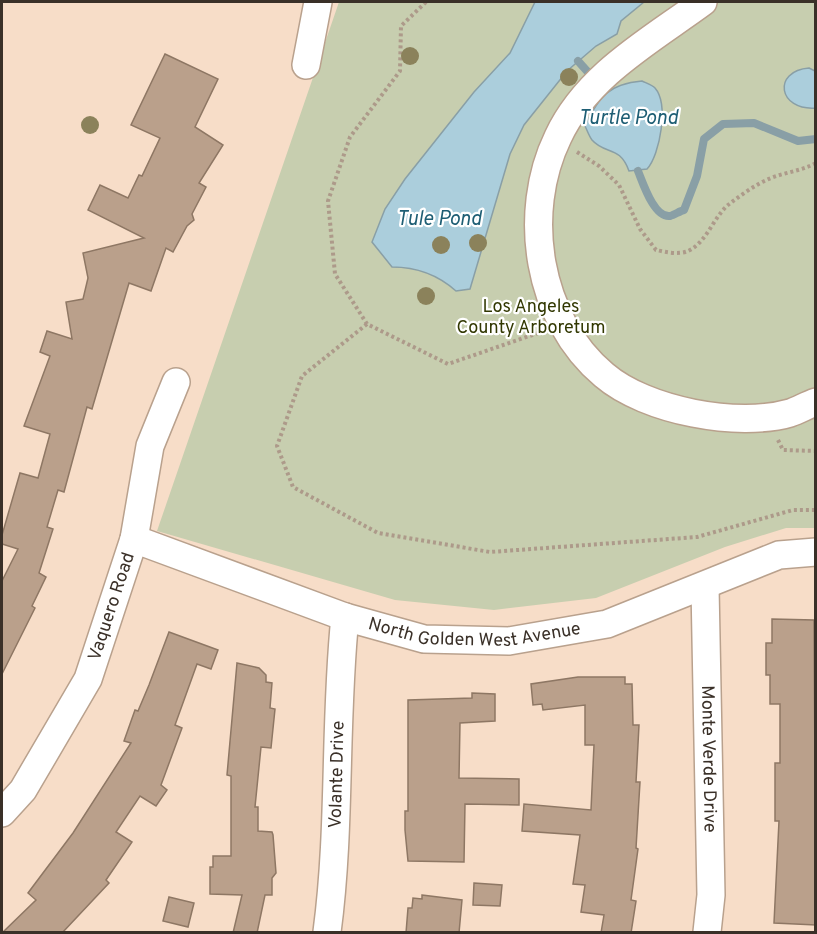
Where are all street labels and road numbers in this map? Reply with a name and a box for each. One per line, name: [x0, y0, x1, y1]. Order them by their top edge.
street label: Vaquero Road: [83, 549, 140, 664]
street label: North Golden West Avenue: [365, 612, 582, 653]
street label: Monte Verde Drive: [695, 685, 721, 833]
street label: Volante Drive: [324, 720, 350, 829]

